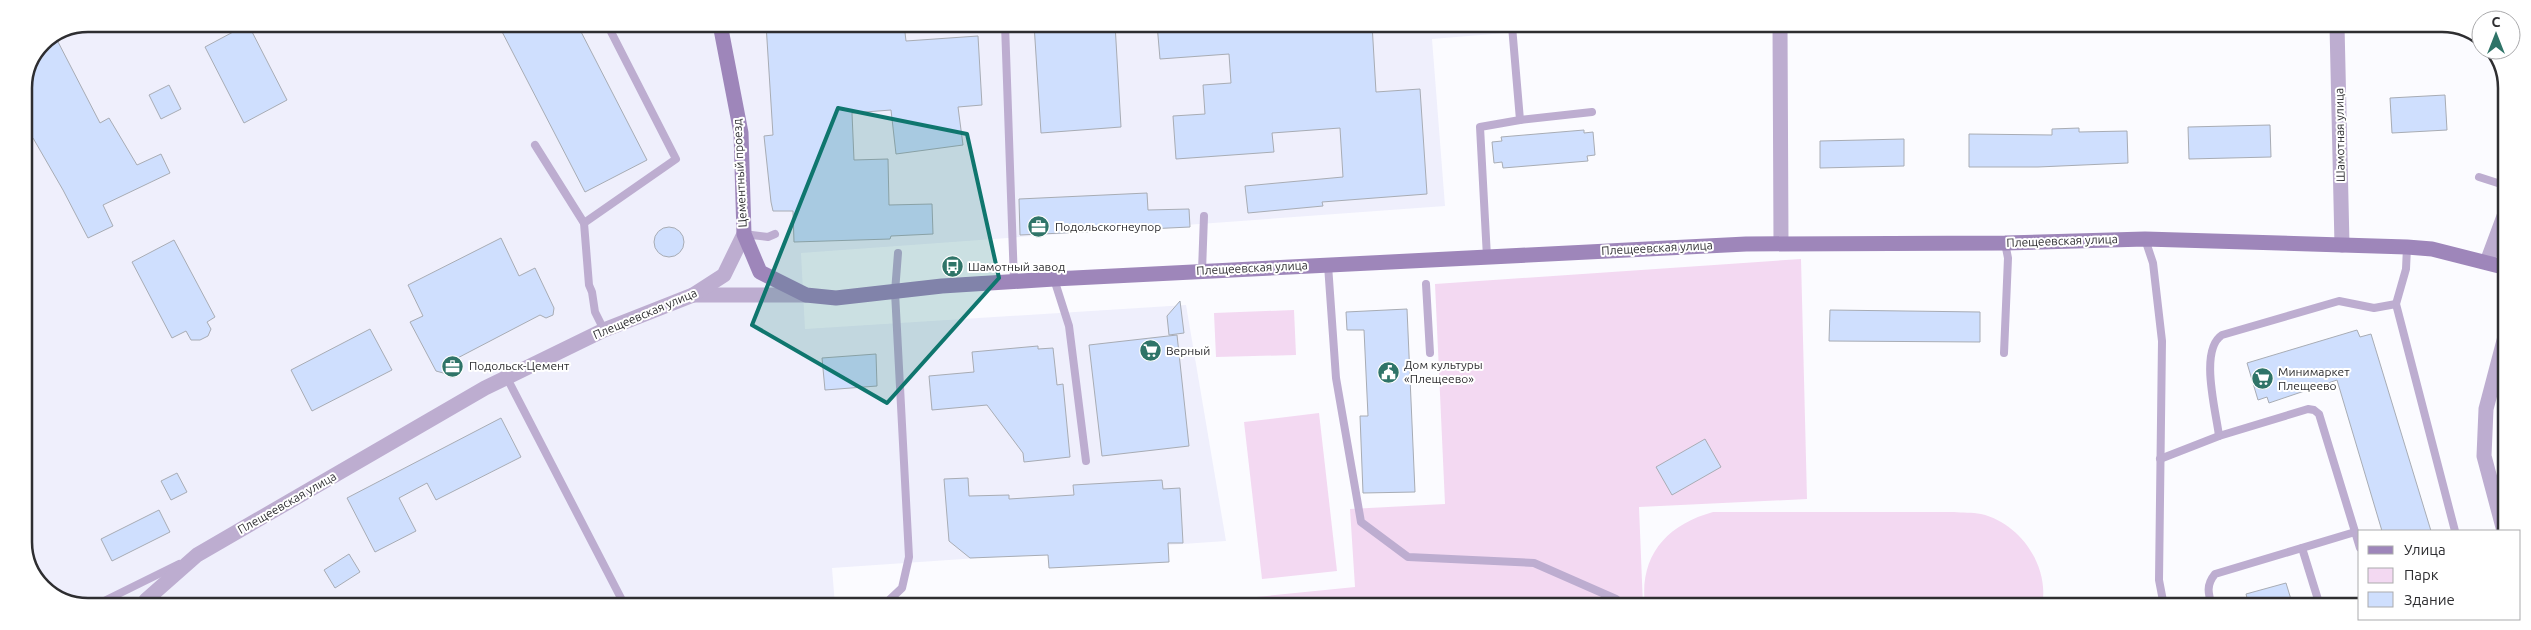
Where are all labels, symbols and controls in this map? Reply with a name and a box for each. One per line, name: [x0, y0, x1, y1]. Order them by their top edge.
north arrow: [2471, 10, 2521, 60]
text: С: [2492, 14, 2501, 30]
street label: Шамотная улица: [2332, 88, 2347, 182]
street label: Цементный проезд: [730, 118, 749, 228]
office icon: Подольскогнеупор: [1027, 215, 1051, 239]
place label: Подольскогнеупор: [1055, 220, 1161, 233]
street label: Плещеевская улица: [2006, 232, 2118, 249]
street label: Плещеевская улица: [1601, 238, 1713, 257]
bus stop icon: Шамотный завод: [940, 255, 964, 279]
street label: Плещеевская улица: [1196, 258, 1308, 277]
place label: Шамотный завод: [968, 260, 1065, 273]
street label: Плещеевская улица: [591, 286, 699, 341]
supermarket icon: Верный: [1138, 339, 1162, 363]
place label: Верный: [1166, 344, 1210, 357]
office icon: Подольск-Цемент: [441, 354, 465, 378]
place label: Дом культуры «Плещеево»: [1404, 358, 1483, 385]
place label: Подольск-Цемент: [469, 359, 570, 372]
public building icon: Дом культуры «Плещеево»: [1376, 360, 1400, 384]
place label: Минимаркет Плещеево: [2278, 365, 2350, 392]
supermarket icon: Минимаркет Плещеево: [2250, 367, 2274, 391]
street label: Плещеевская улица: [235, 469, 338, 536]
legend: [2358, 530, 2521, 620]
text: Улица: [2404, 541, 2446, 558]
text: Парк: [2404, 566, 2439, 583]
text: Здание: [2404, 591, 2455, 608]

